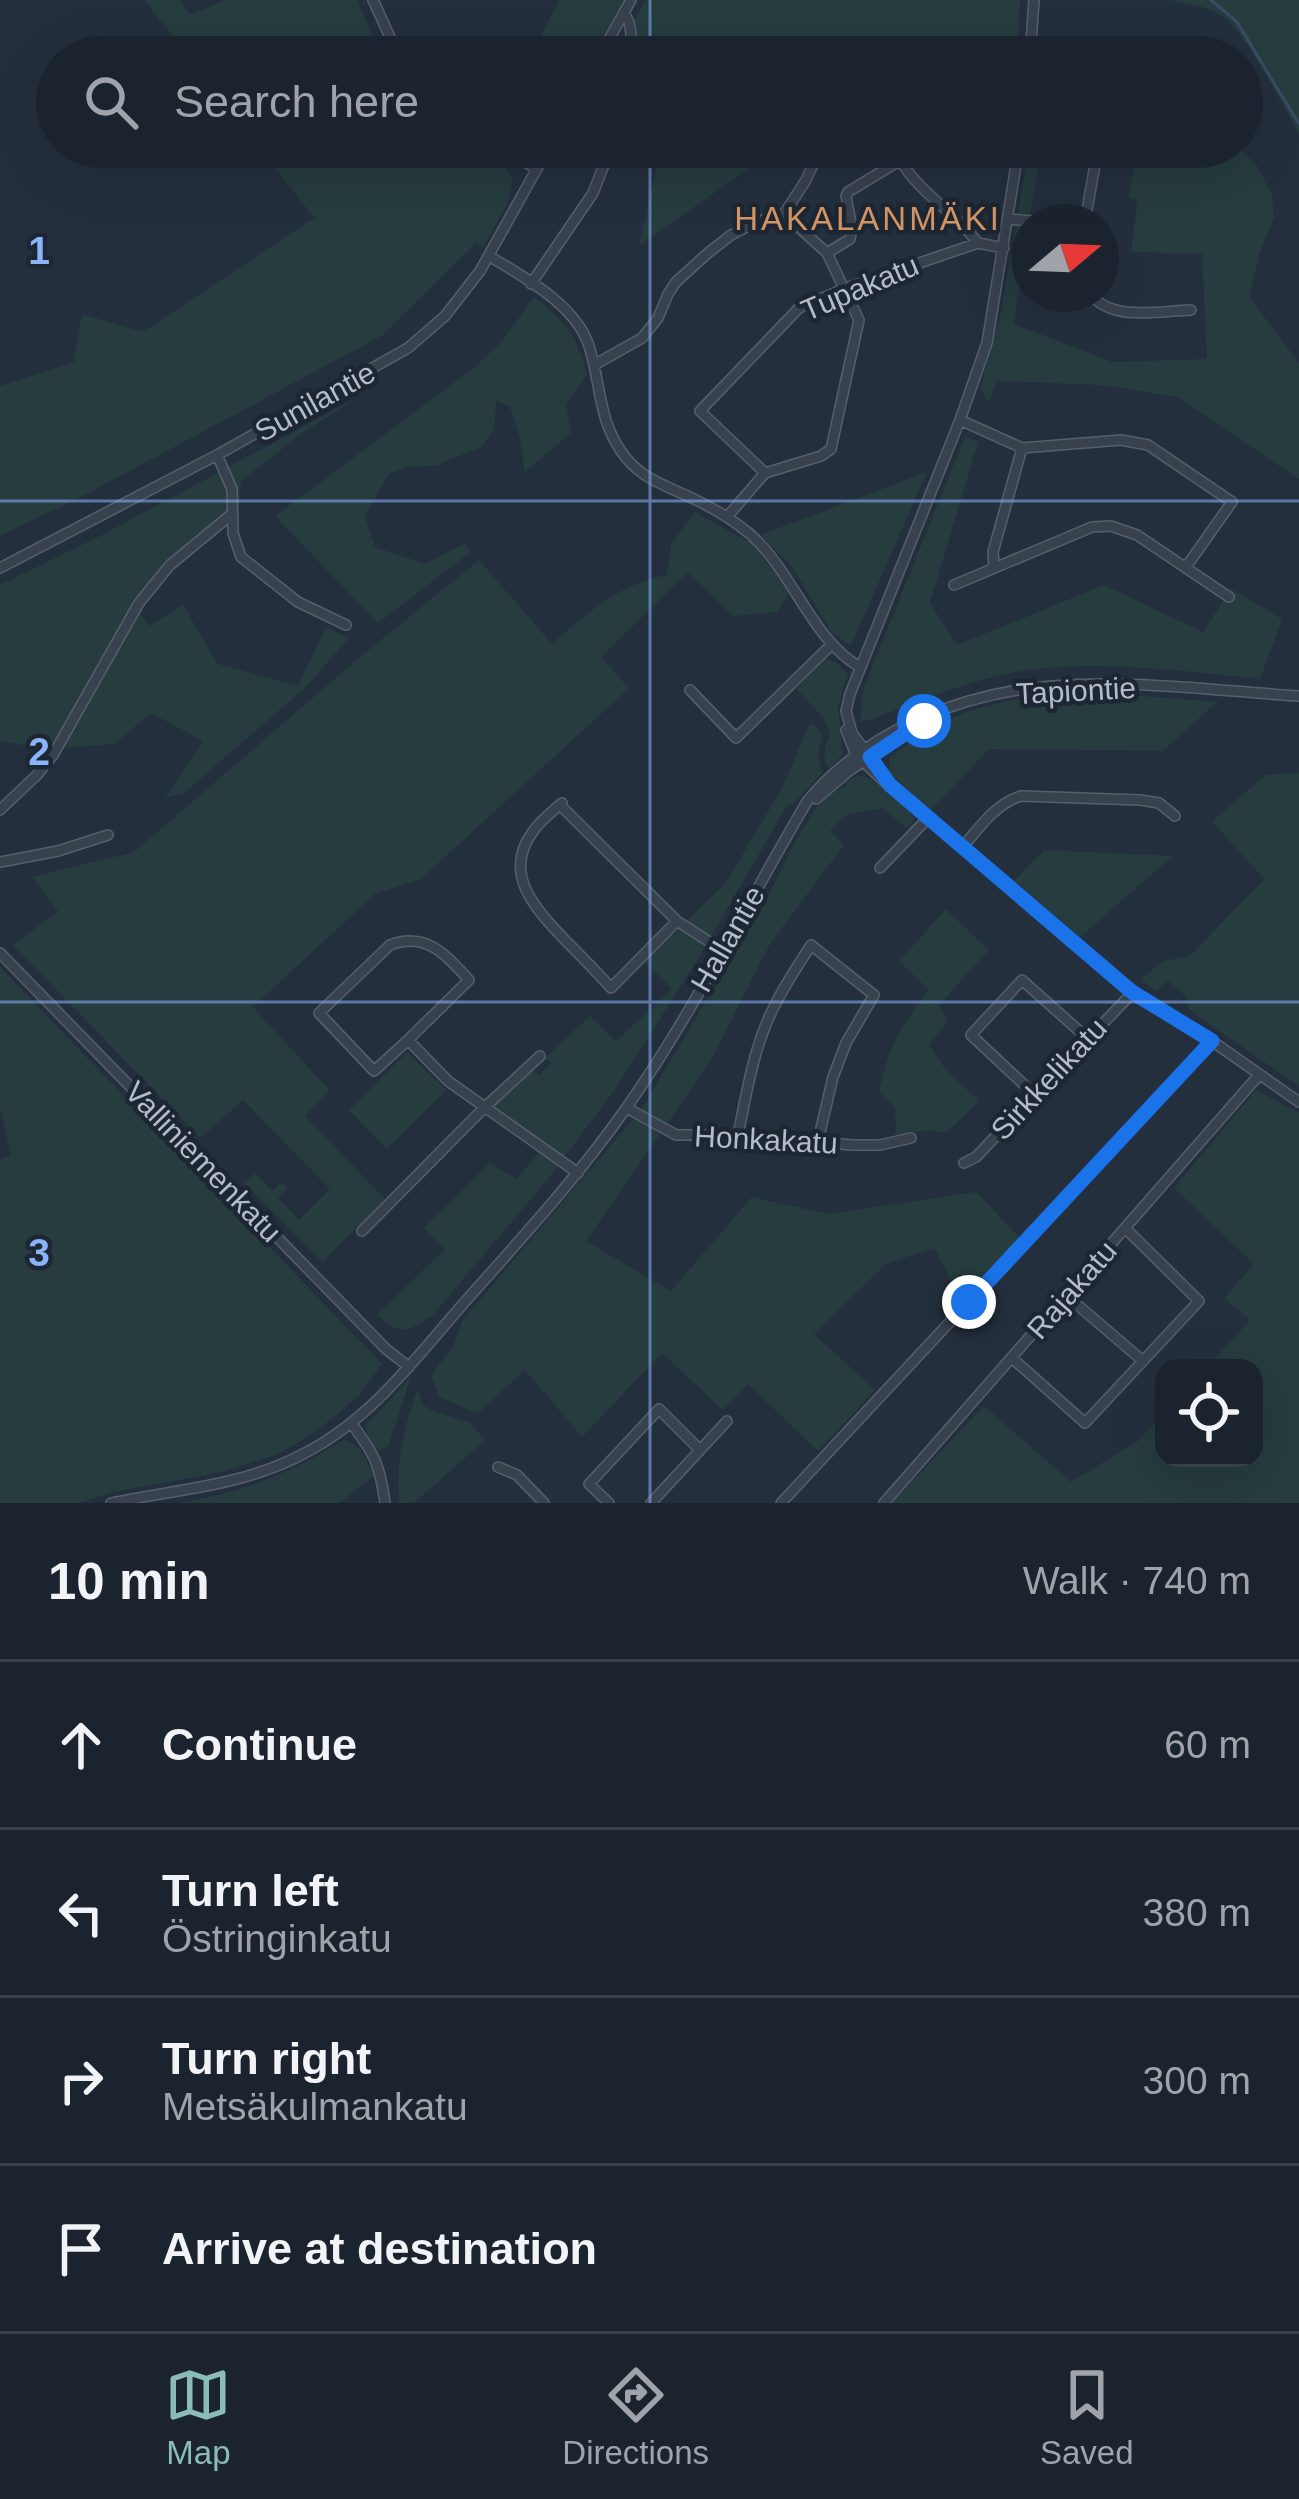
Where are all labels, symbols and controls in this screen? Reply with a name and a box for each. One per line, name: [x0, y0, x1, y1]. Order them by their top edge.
search box: [36, 36, 1263, 168]
icon: search: [78, 69, 144, 135]
text: Search here: [174, 76, 419, 127]
district label: HAKALANMÄKI: [734, 200, 1002, 237]
north arrow: [1011, 204, 1119, 312]
text: 1: [28, 229, 50, 272]
street label: Tupakatu: [796, 248, 923, 327]
street label: Sunilantie: [249, 355, 380, 448]
street label: Tapiontie: [1015, 671, 1137, 710]
route start: [897, 694, 951, 748]
text: 2: [28, 730, 50, 773]
street label: Hallantie: [684, 880, 771, 998]
street label: Sirkkelikatu: [984, 1011, 1113, 1146]
street label: Valliniemenkatu: [119, 1075, 288, 1248]
street label: Honkakatu: [694, 1119, 839, 1160]
text: 3: [28, 1231, 50, 1274]
street label: Rajakatu: [1020, 1234, 1123, 1345]
route end: [942, 1275, 996, 1329]
map controls: [1155, 1359, 1263, 1467]
button: locate: [1155, 1359, 1263, 1467]
text: 10 min: [48, 1553, 210, 1610]
text: Walk · 740 m: [1023, 1559, 1251, 1602]
icon: ahead: [48, 1712, 114, 1778]
text: Continue: [162, 1719, 357, 1770]
text: 60 m: [1164, 1723, 1251, 1766]
text: Turn left: [162, 1865, 339, 1916]
icon: left: [48, 1880, 114, 1946]
text: 380 m: [1143, 1891, 1251, 1934]
text: Östringinkatu: [162, 1917, 392, 1960]
text: Turn right: [162, 2033, 371, 2084]
icon: right: [48, 2048, 114, 2114]
text: 300 m: [1143, 2059, 1251, 2102]
text: Metsäkulmankatu: [162, 2085, 468, 2128]
icon: arrive: [48, 2216, 114, 2282]
text: Arrive at destination: [162, 2223, 597, 2274]
tab: Map: [165, 2362, 231, 2472]
tab: Directions: [562, 2362, 709, 2472]
tab: Saved: [1040, 2362, 1134, 2472]

